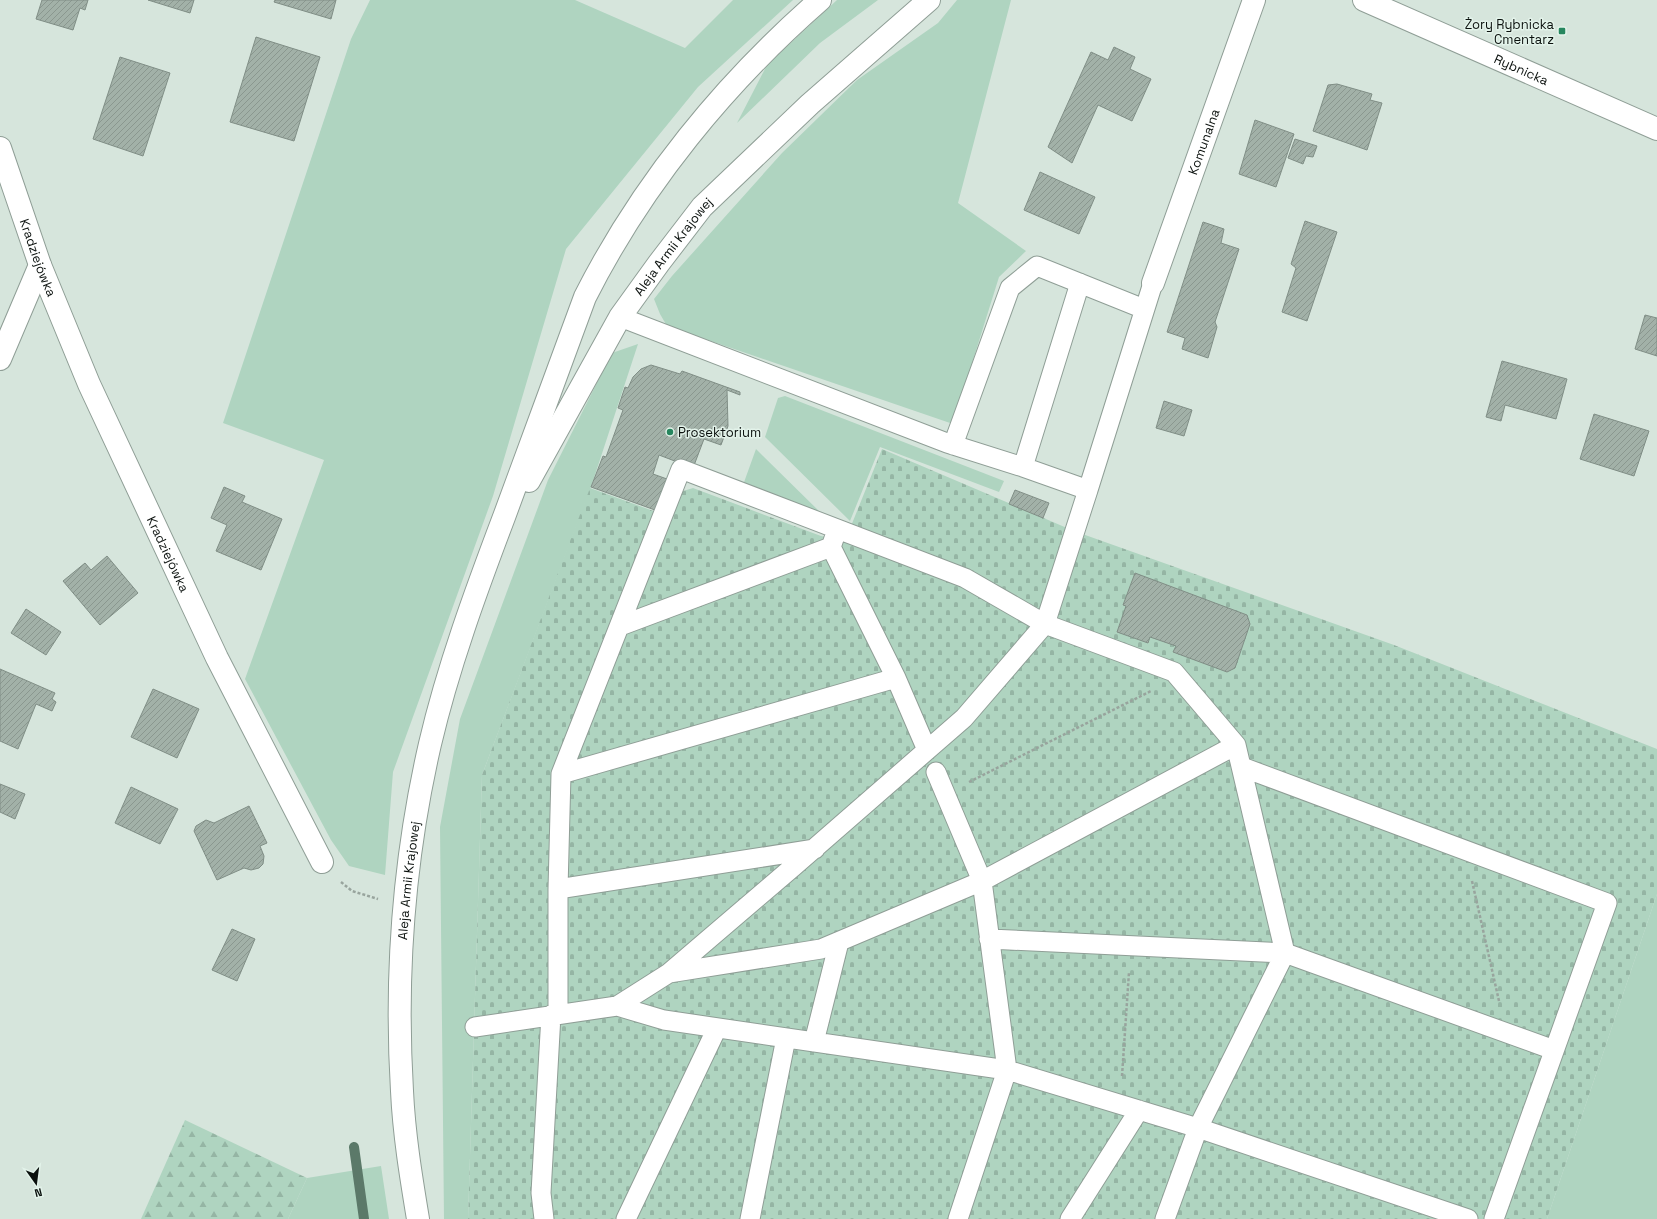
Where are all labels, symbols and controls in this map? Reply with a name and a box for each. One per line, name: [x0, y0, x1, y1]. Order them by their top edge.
place label: Żory Rybnicka Cmentarz: [1465, 16, 1555, 48]
marker: Żory Rybnicka Cmentarz: [1557, 26, 1567, 36]
street label: Rybnicka: [1491, 50, 1552, 89]
street label: Komunalna: [1184, 106, 1224, 177]
street label: Aleja Armii Krajowej: [630, 194, 716, 299]
street label: Kradziejówka: [16, 216, 60, 300]
place label: Prosektorium: [678, 424, 761, 441]
marker: Prosektorium: [665, 427, 675, 437]
street label: Kradziejówka: [143, 514, 193, 595]
street label: Aleja Armii Krajowej: [394, 820, 424, 940]
north arrow: [16, 1163, 56, 1203]
text: N: [33, 1185, 44, 1200]

